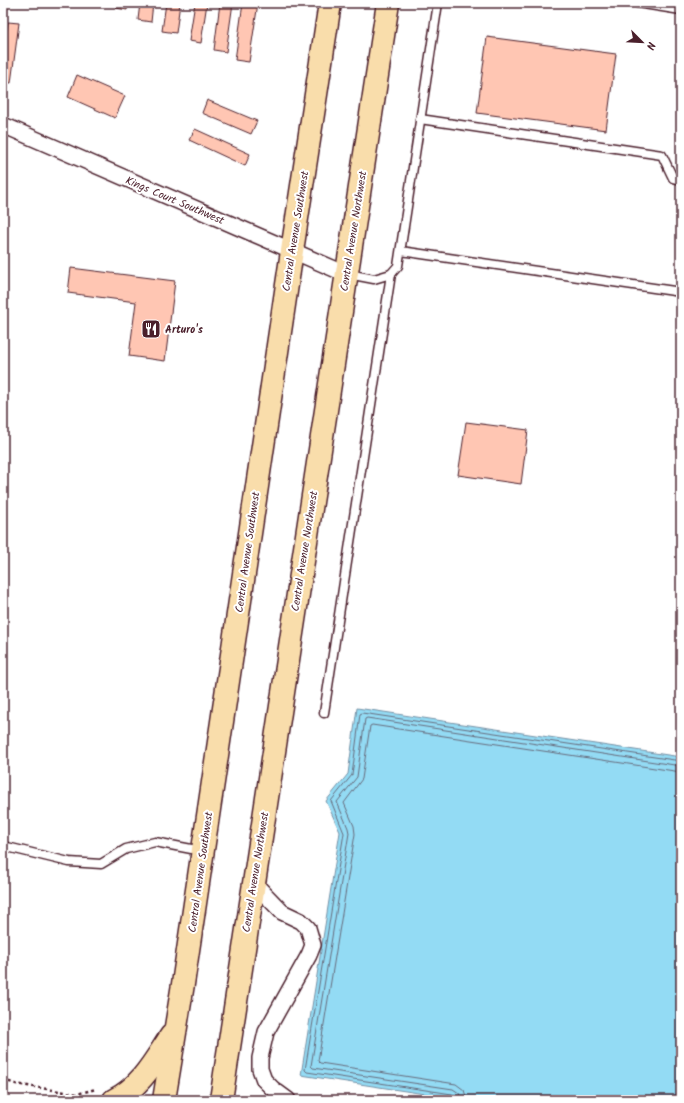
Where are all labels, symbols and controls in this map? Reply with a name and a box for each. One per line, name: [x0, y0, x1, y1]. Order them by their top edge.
north arrow: [622, 22, 662, 62]
text: N: [641, 39, 660, 53]
street label: Central Avenue Southwest: [278, 169, 315, 293]
street label: Central Avenue Northwest: [336, 169, 373, 293]
street label: Kings Court Southwest: [122, 172, 228, 230]
restaurant icon: Arturo's: [140, 318, 162, 340]
place label: Arturo's: [165, 321, 204, 339]
street label: Central Avenue Northwest: [287, 489, 324, 613]
street label: Central Avenue Southwest: [231, 490, 265, 614]
street label: Central Avenue Southwest: [184, 810, 218, 934]
street label: Central Avenue Northwest: [238, 810, 275, 934]

